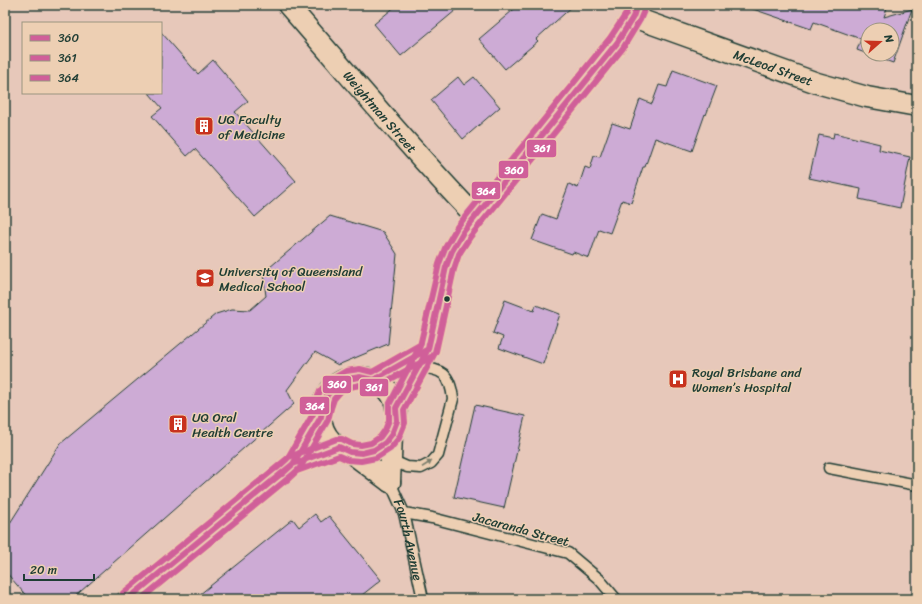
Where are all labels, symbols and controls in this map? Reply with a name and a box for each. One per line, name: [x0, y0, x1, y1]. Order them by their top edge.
legend: [22, 22, 162, 94]
north arrow: [860, 22, 900, 62]
text: 360: [58, 27, 79, 49]
text: N: [878, 31, 899, 46]
street label: McLeod Street: [730, 42, 816, 92]
text: 361: [58, 47, 77, 69]
street label: Weightman Street: [338, 65, 423, 159]
text: 364: [58, 67, 79, 89]
place label: UQ Faculty of Medicine: [218, 108, 286, 146]
building icon: UQ Faculty of Medicine: [193, 115, 215, 137]
line badge: 361: [526, 139, 557, 158]
text: 361: [532, 139, 551, 158]
line badge: 360: [498, 160, 529, 179]
text: 360: [503, 161, 524, 180]
line badge: 364: [471, 181, 501, 200]
text: 364: [475, 182, 496, 201]
place label: University of Queensland Medical School: [219, 260, 363, 298]
school or university icon: University of Queensland Medical School: [194, 267, 216, 289]
unlabelled marker: [442, 294, 452, 304]
place label: Royal Brisbane and Women’s Hospital: [692, 361, 802, 399]
hospital icon: Royal Brisbane and Women’s Hospital: [667, 368, 689, 390]
line badge: 360: [322, 375, 352, 394]
text: 360: [326, 375, 347, 394]
line badge: 361: [359, 378, 389, 397]
text: 361: [364, 378, 383, 397]
line badge: 364: [299, 396, 330, 415]
text: 364: [304, 397, 325, 416]
place label: UQ Oral Health Centre: [192, 406, 273, 444]
building icon: UQ Oral Health Centre: [167, 413, 189, 435]
one-way arrow: [422, 460, 432, 468]
street label: Fourth Avenue: [387, 495, 430, 583]
street label: Jacaranda Street: [469, 505, 572, 553]
scale bar: [24, 556, 94, 582]
text: 20 m: [30, 559, 57, 581]

